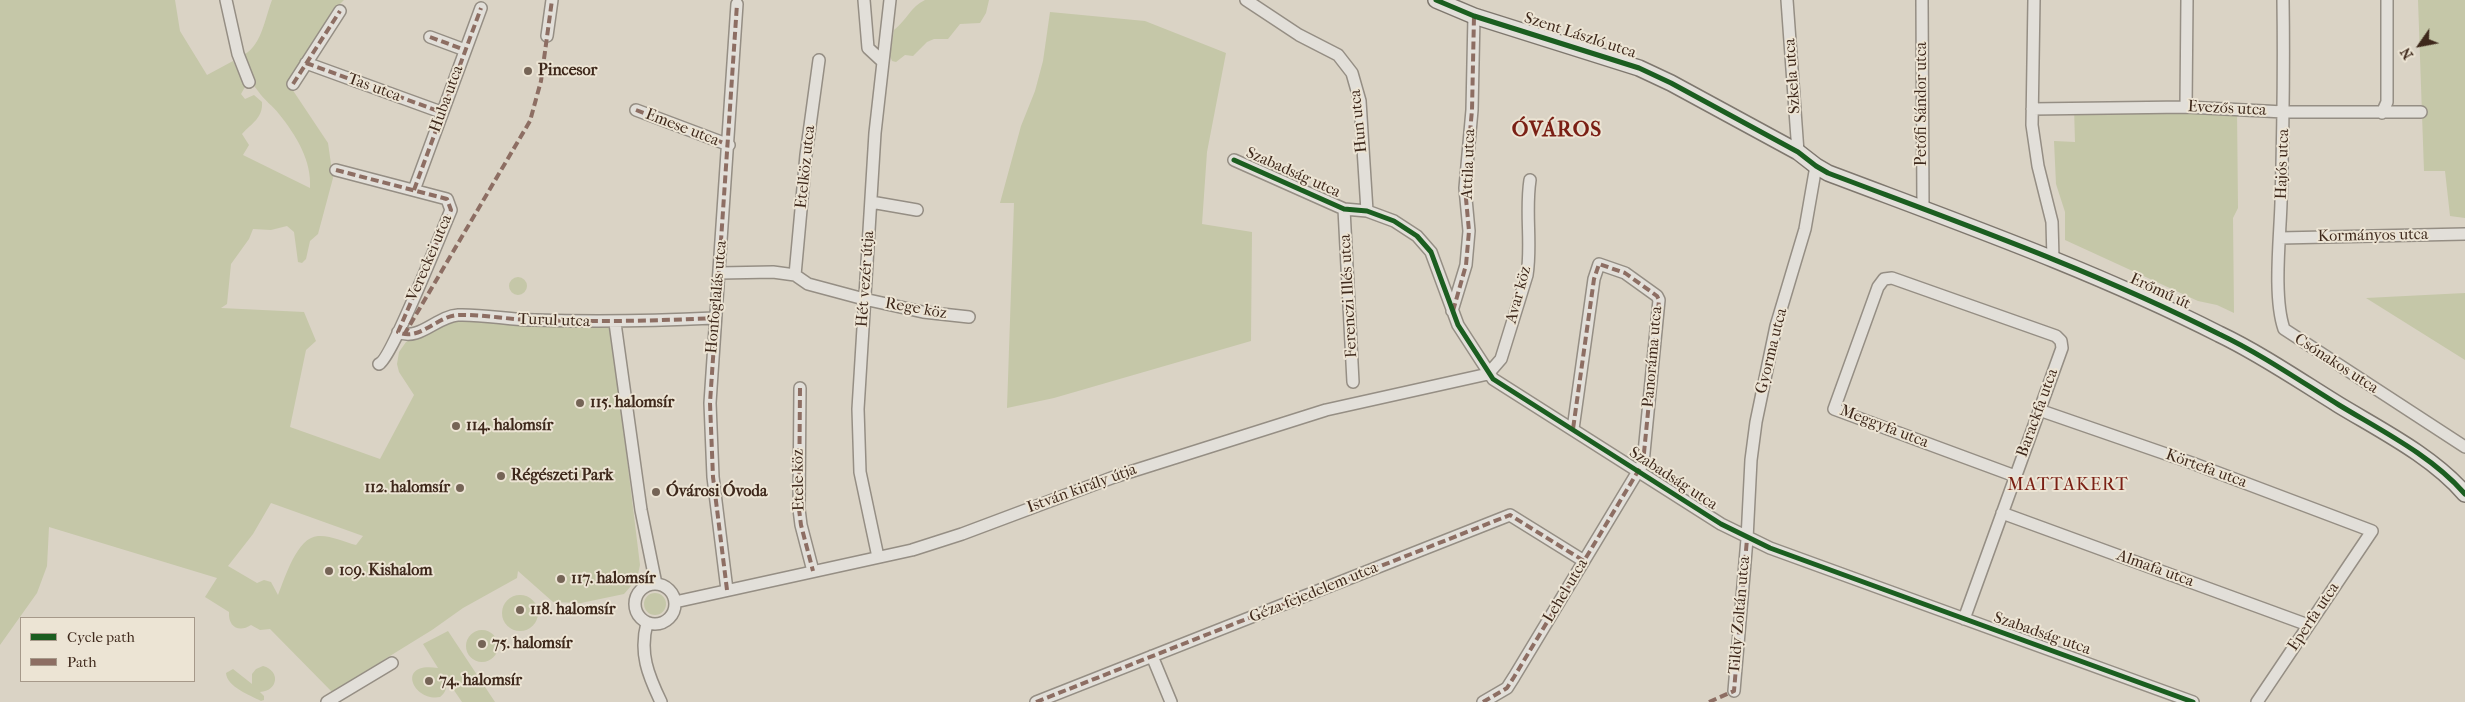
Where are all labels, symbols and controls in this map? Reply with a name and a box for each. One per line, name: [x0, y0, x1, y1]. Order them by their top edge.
street label: Szent László utca: [1522, 9, 1638, 63]
north arrow: [2395, 20, 2445, 70]
street label: Szkela utca: [1781, 38, 1805, 114]
street label: Petőfi Sándor utca: [1912, 42, 1932, 166]
text: N: [2397, 44, 2417, 63]
place label: Pincesor: [538, 61, 597, 81]
street label: Huba utca: [426, 63, 468, 135]
marker: Pincesor: [522, 65, 534, 77]
street label: Tas utca: [345, 70, 403, 106]
street label: Hun utca: [1346, 88, 1372, 154]
street label: Evezős utca: [2187, 97, 2267, 121]
street label: Emese utca: [642, 105, 722, 151]
district label: ÓVÁROS: [1511, 118, 1603, 144]
street label: Etelköz utca: [792, 124, 820, 210]
street label: Attila utca: [1458, 128, 1480, 200]
street label: Hajós utca: [2272, 128, 2294, 200]
street label: Szabadság utca: [1243, 144, 1343, 202]
street label: Vereckei utca: [403, 212, 457, 304]
street label: Kormányos utca: [2318, 225, 2428, 247]
street label: Hét vezér útja: [853, 230, 879, 328]
street label: Ferenczi Illés utca: [1336, 234, 1362, 358]
street label: Honfoglalás utca: [702, 240, 732, 354]
street label: Avar köz: [1502, 264, 1536, 326]
street label: Erőmű út: [2127, 270, 2193, 314]
street label: Rege köz: [884, 294, 948, 324]
street label: Panoráma utca: [1639, 306, 1667, 408]
street label: Gyorma utca: [1752, 306, 1792, 396]
street label: Turul utca: [517, 310, 591, 332]
street label: Csónakos utca: [2291, 330, 2381, 398]
street label: Barackfa utca: [2013, 366, 2063, 460]
place label: 115. halomsír: [590, 393, 674, 413]
marker: 115. halomsír: [574, 397, 586, 409]
street label: Meggyfa utca: [1837, 401, 1931, 453]
place label: 114. halomsír: [466, 416, 553, 436]
marker: 114. halomsír: [450, 420, 462, 432]
street label: Szabadság utca: [1625, 443, 1721, 515]
street label: Körtefa utca: [2163, 445, 2249, 493]
street label: Etele köz: [789, 449, 809, 511]
street label: István király útja: [1025, 460, 1139, 518]
place label: Régészeti Park: [511, 466, 613, 486]
marker: Régészeti Park: [495, 470, 507, 482]
district label: MATTAKERT: [2006, 475, 2130, 497]
place label: 112. halomsír: [364, 478, 450, 498]
marker: 112. halomsír: [454, 482, 466, 494]
place label: Óvárosi Óvoda: [666, 482, 767, 502]
marker: Óvárosi Óvoda: [650, 486, 662, 498]
street label: Almafa utca: [2114, 546, 2196, 592]
street label: Lehel utca: [1539, 555, 1593, 627]
street label: Tildy Zoltán utca: [1725, 555, 1755, 675]
street label: Géza fejedelem utca: [1247, 558, 1381, 628]
place label: 109. Kishalom: [339, 561, 433, 581]
marker: 109. Kishalom: [323, 565, 335, 577]
place label: 117. halomsír: [571, 569, 656, 589]
marker: 117. halomsír: [555, 573, 567, 585]
street label: Eperfa utca: [2284, 579, 2344, 655]
place label: 118. halomsír: [530, 600, 615, 620]
marker: 118. halomsír: [514, 604, 526, 616]
street label: Szabadság utca: [1991, 608, 2093, 660]
legend: [20, 617, 195, 682]
text: Cycle path: [67, 628, 135, 646]
place label: 75. halomsír: [492, 634, 573, 654]
marker: 75. halomsír: [476, 638, 488, 650]
text: Path: [67, 653, 97, 671]
place label: 74. halomsír: [439, 671, 522, 691]
marker: 74. halomsír: [423, 675, 435, 687]

